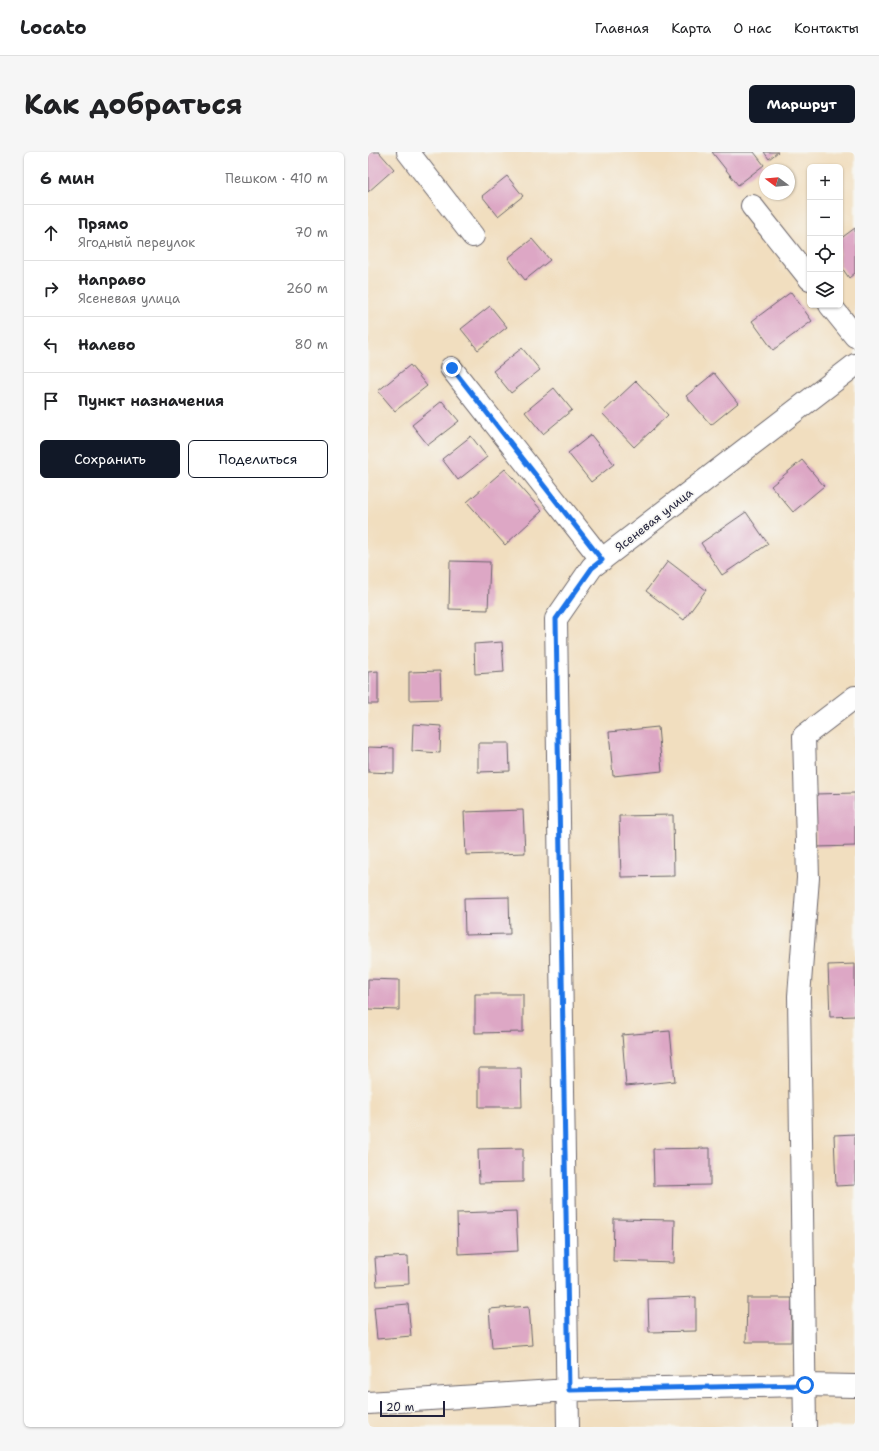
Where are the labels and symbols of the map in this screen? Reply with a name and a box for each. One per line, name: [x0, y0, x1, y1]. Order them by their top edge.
north arrow: [759, 164, 795, 200]
route end: [443, 359, 461, 377]
street label: Ясеневая улица: [612, 484, 696, 555]
route start: [796, 1376, 814, 1394]
scale bar: [380, 1399, 445, 1418]

